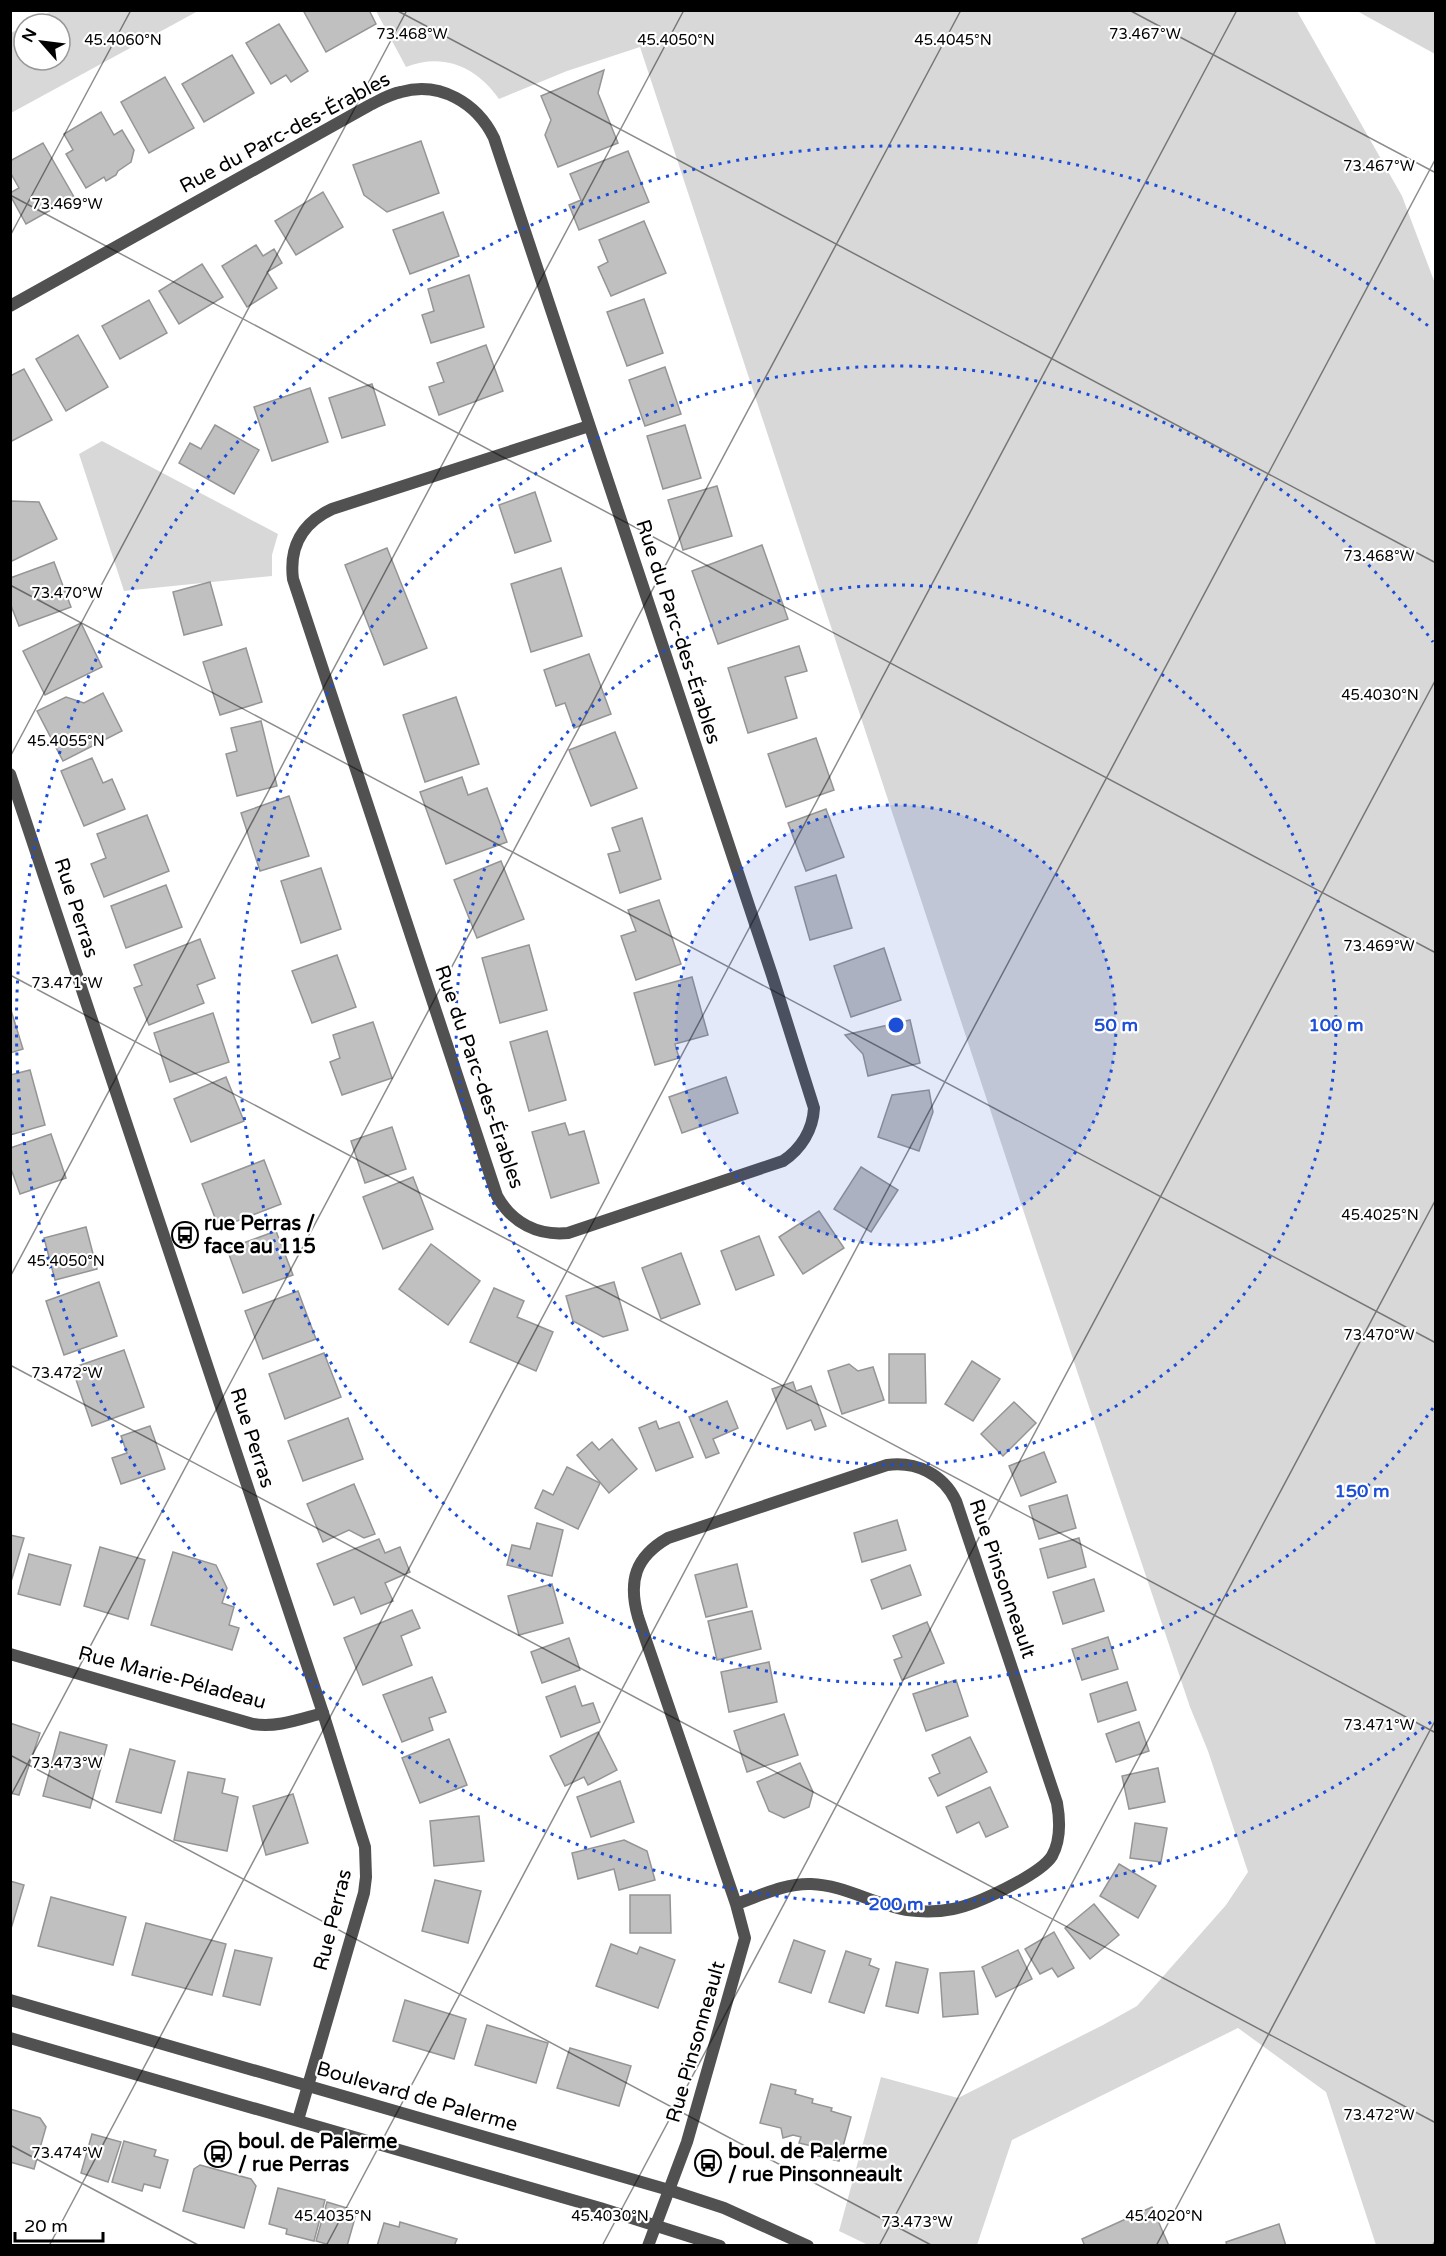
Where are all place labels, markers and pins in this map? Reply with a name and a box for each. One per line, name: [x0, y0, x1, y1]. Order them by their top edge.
centre of rings: [886, 1015, 906, 1035]
place label: rue Perras / face au 115: [204, 1212, 316, 1259]
bus stop icon: rue Perras / face au 115: [170, 1220, 200, 1250]
place label: boul. de Palerme / rue Perras: [238, 2130, 397, 2177]
bus stop icon: boul. de Palerme / rue Perras: [203, 2139, 233, 2169]
place label: boul. de Palerme / rue Pinsonneault: [728, 2140, 903, 2187]
bus stop icon: boul. de Palerme / rue Pinsonneault: [693, 2148, 723, 2178]

